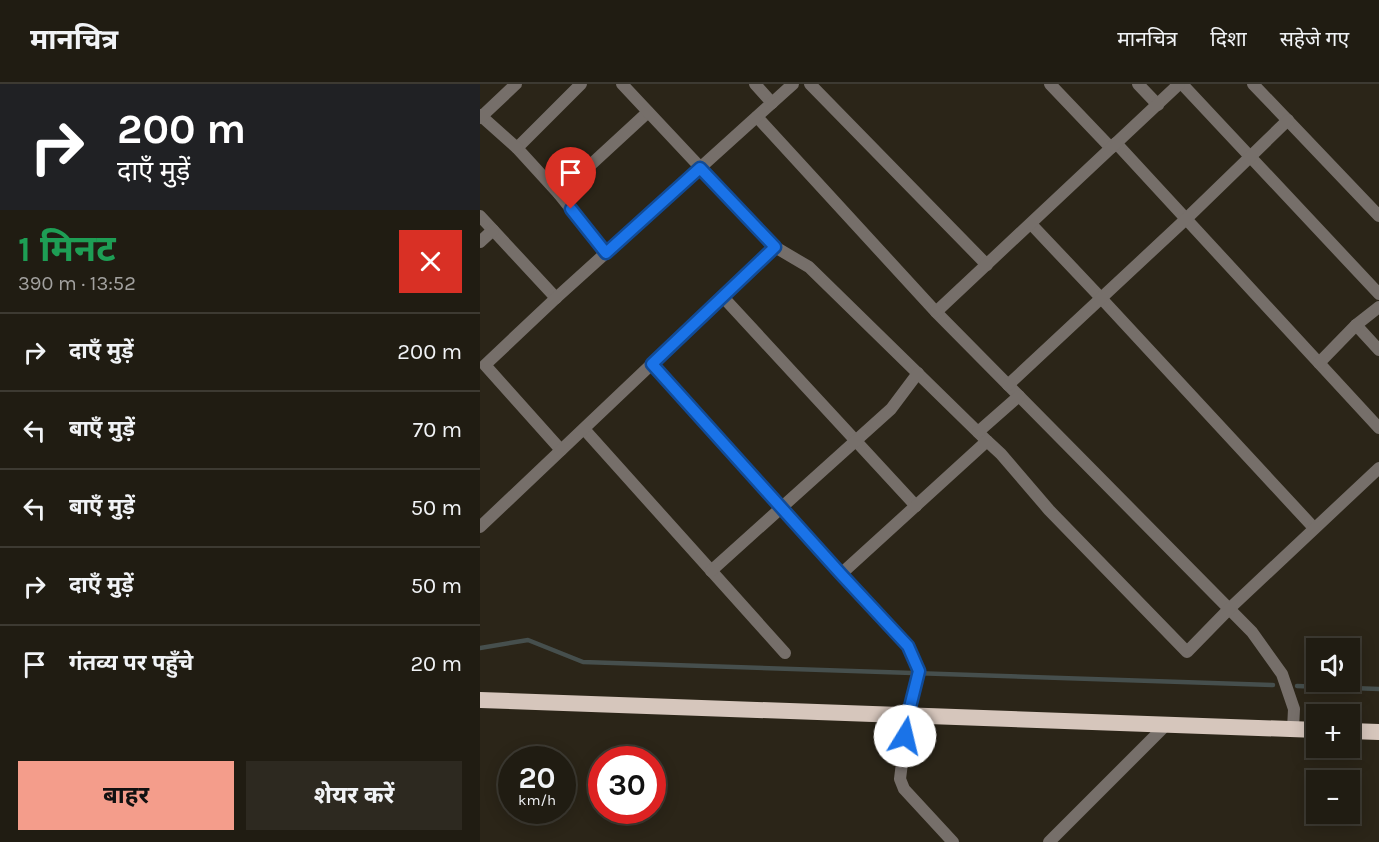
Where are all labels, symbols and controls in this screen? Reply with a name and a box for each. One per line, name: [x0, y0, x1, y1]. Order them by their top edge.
text: मानचित्र: [30, 23, 118, 56]
text: मानचित्र: [1117, 27, 1177, 51]
text: दिशा: [1210, 27, 1247, 51]
text: सहेजे गए: [1280, 27, 1349, 51]
text: 200 m: [117, 104, 246, 154]
icon: right: [18, 108, 96, 186]
pin: [545, 147, 596, 209]
text: दाएँ मुड़ें: [117, 155, 190, 187]
icon: arrive: [554, 156, 587, 189]
text: 1 मिनट: [18, 228, 116, 270]
button: close: [399, 230, 462, 293]
text: 390 m · 13:52: [18, 272, 136, 295]
icon: right: [18, 336, 51, 369]
text: दाएँ मुड़ें: [69, 338, 134, 364]
text: 200 m: [397, 339, 462, 365]
icon: left: [18, 414, 51, 447]
text: बाएँ मुड़ें: [69, 416, 135, 442]
text: 70 m: [413, 417, 462, 443]
icon: left: [18, 492, 51, 525]
text: बाएँ मुड़ें: [69, 494, 135, 520]
text: 50 m: [411, 495, 462, 521]
icon: right: [18, 570, 51, 603]
text: दाएँ मुड़ें: [69, 572, 134, 598]
text: 50 m: [411, 573, 462, 599]
map controls: [1306, 638, 1360, 824]
button: sound: [1306, 638, 1360, 692]
icon: arrive: [18, 648, 51, 681]
text: गंतव्य पर पहुँचे: [69, 650, 193, 676]
text: 20 m: [410, 651, 462, 677]
position arrow: [873, 704, 937, 768]
button: +: [1306, 704, 1360, 758]
speed limit sign: 30: [588, 746, 666, 824]
text: 20: [518, 760, 556, 796]
button: बाहर: [18, 761, 234, 830]
button: शेयर करें: [246, 761, 462, 830]
button: −: [1306, 770, 1360, 824]
text: km/h: [518, 791, 556, 809]

